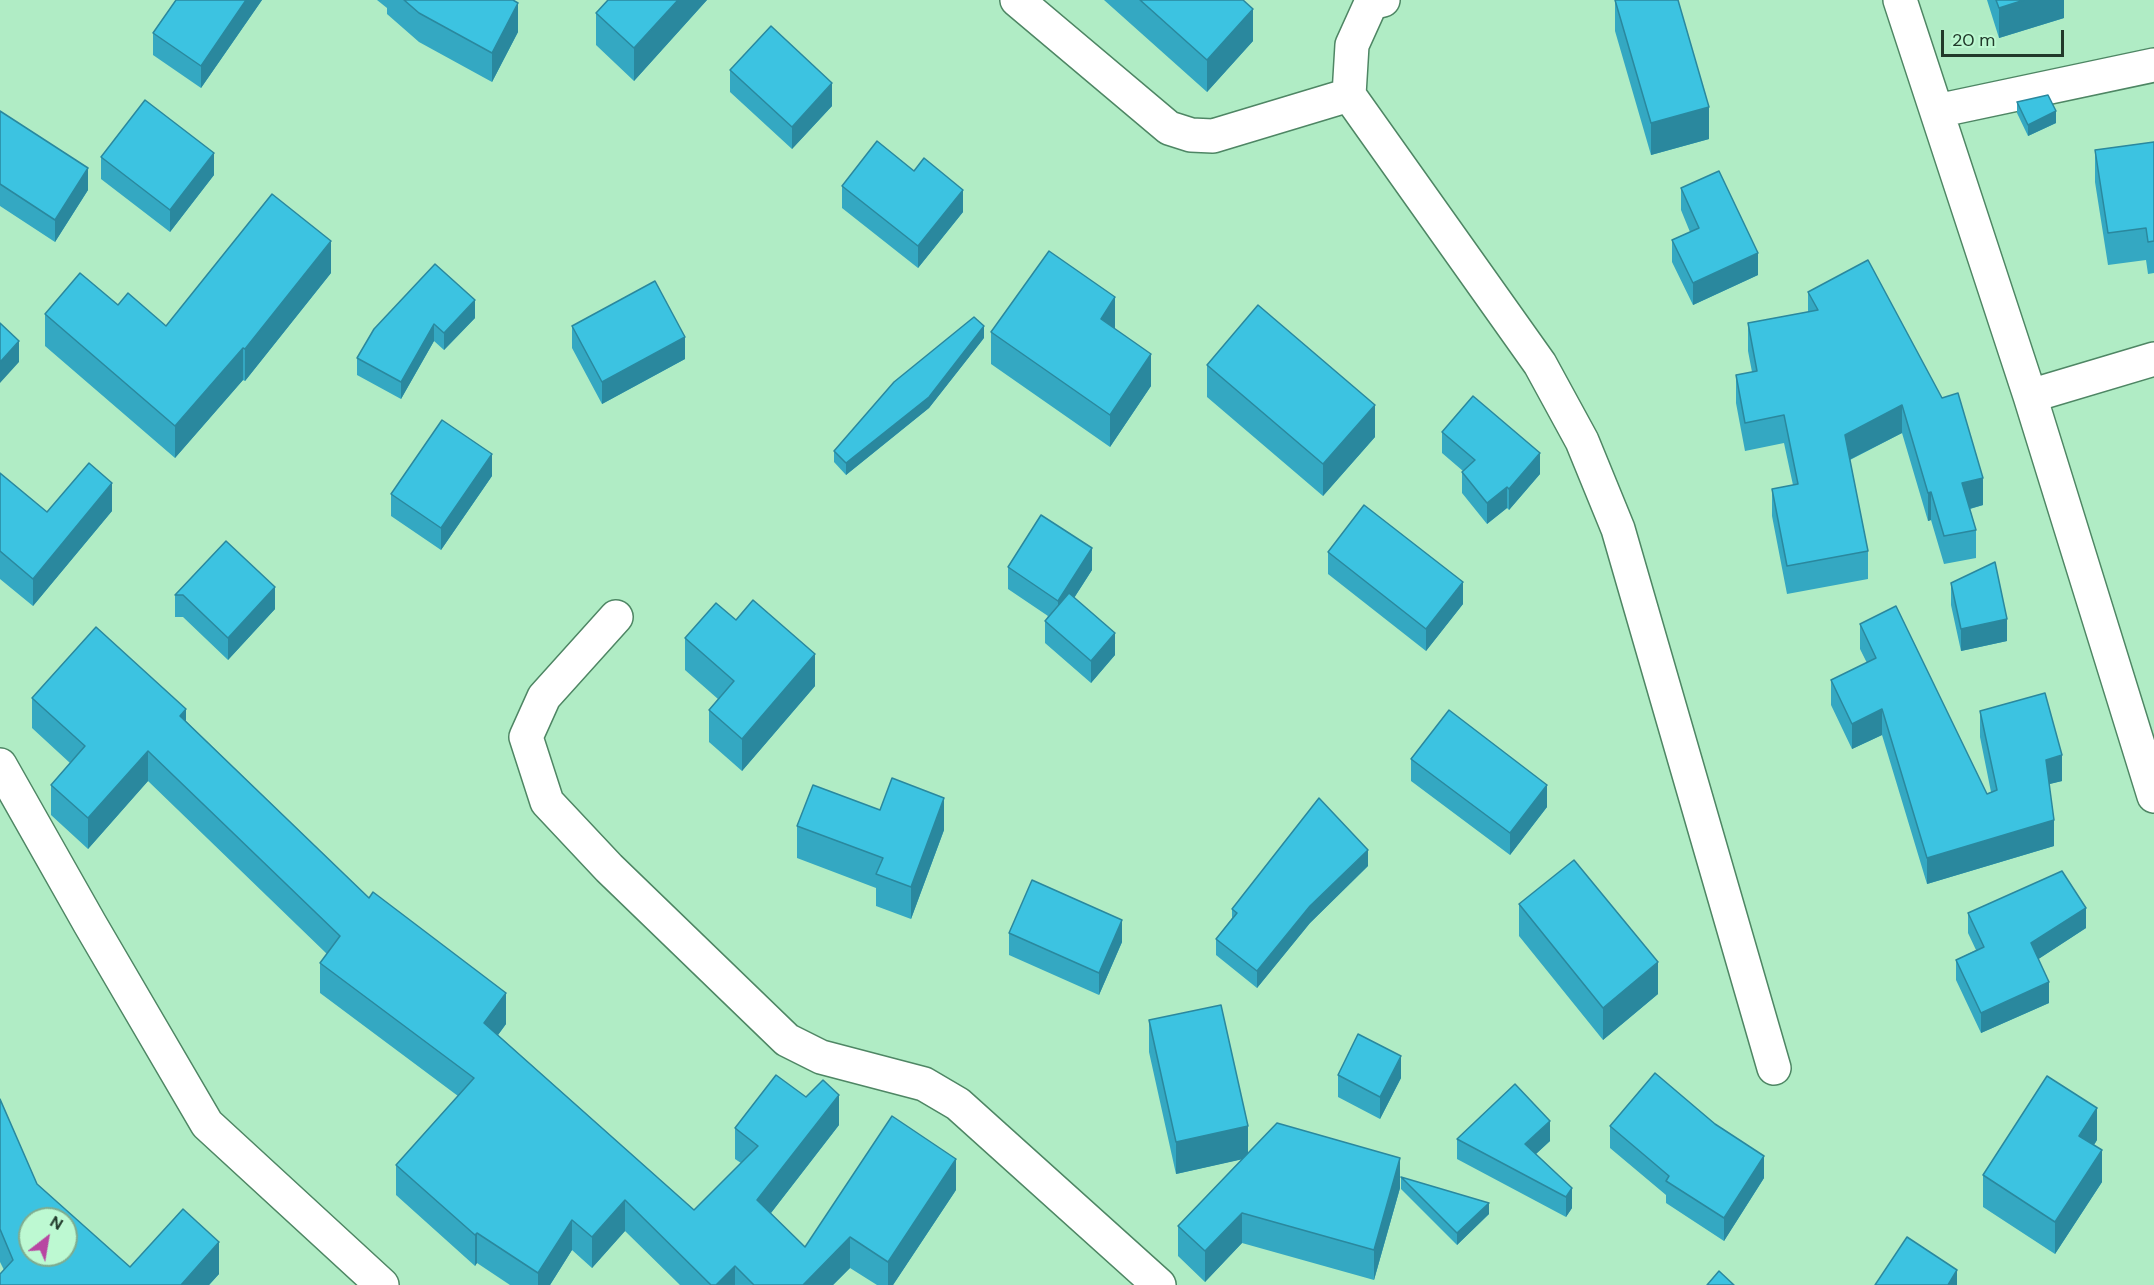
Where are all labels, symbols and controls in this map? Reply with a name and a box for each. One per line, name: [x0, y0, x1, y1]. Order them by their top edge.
scale bar: [1944, 18, 2067, 56]
text: 20 m: [1952, 28, 1995, 52]
north arrow: [18, 1207, 78, 1267]
text: N: [46, 1211, 67, 1235]

